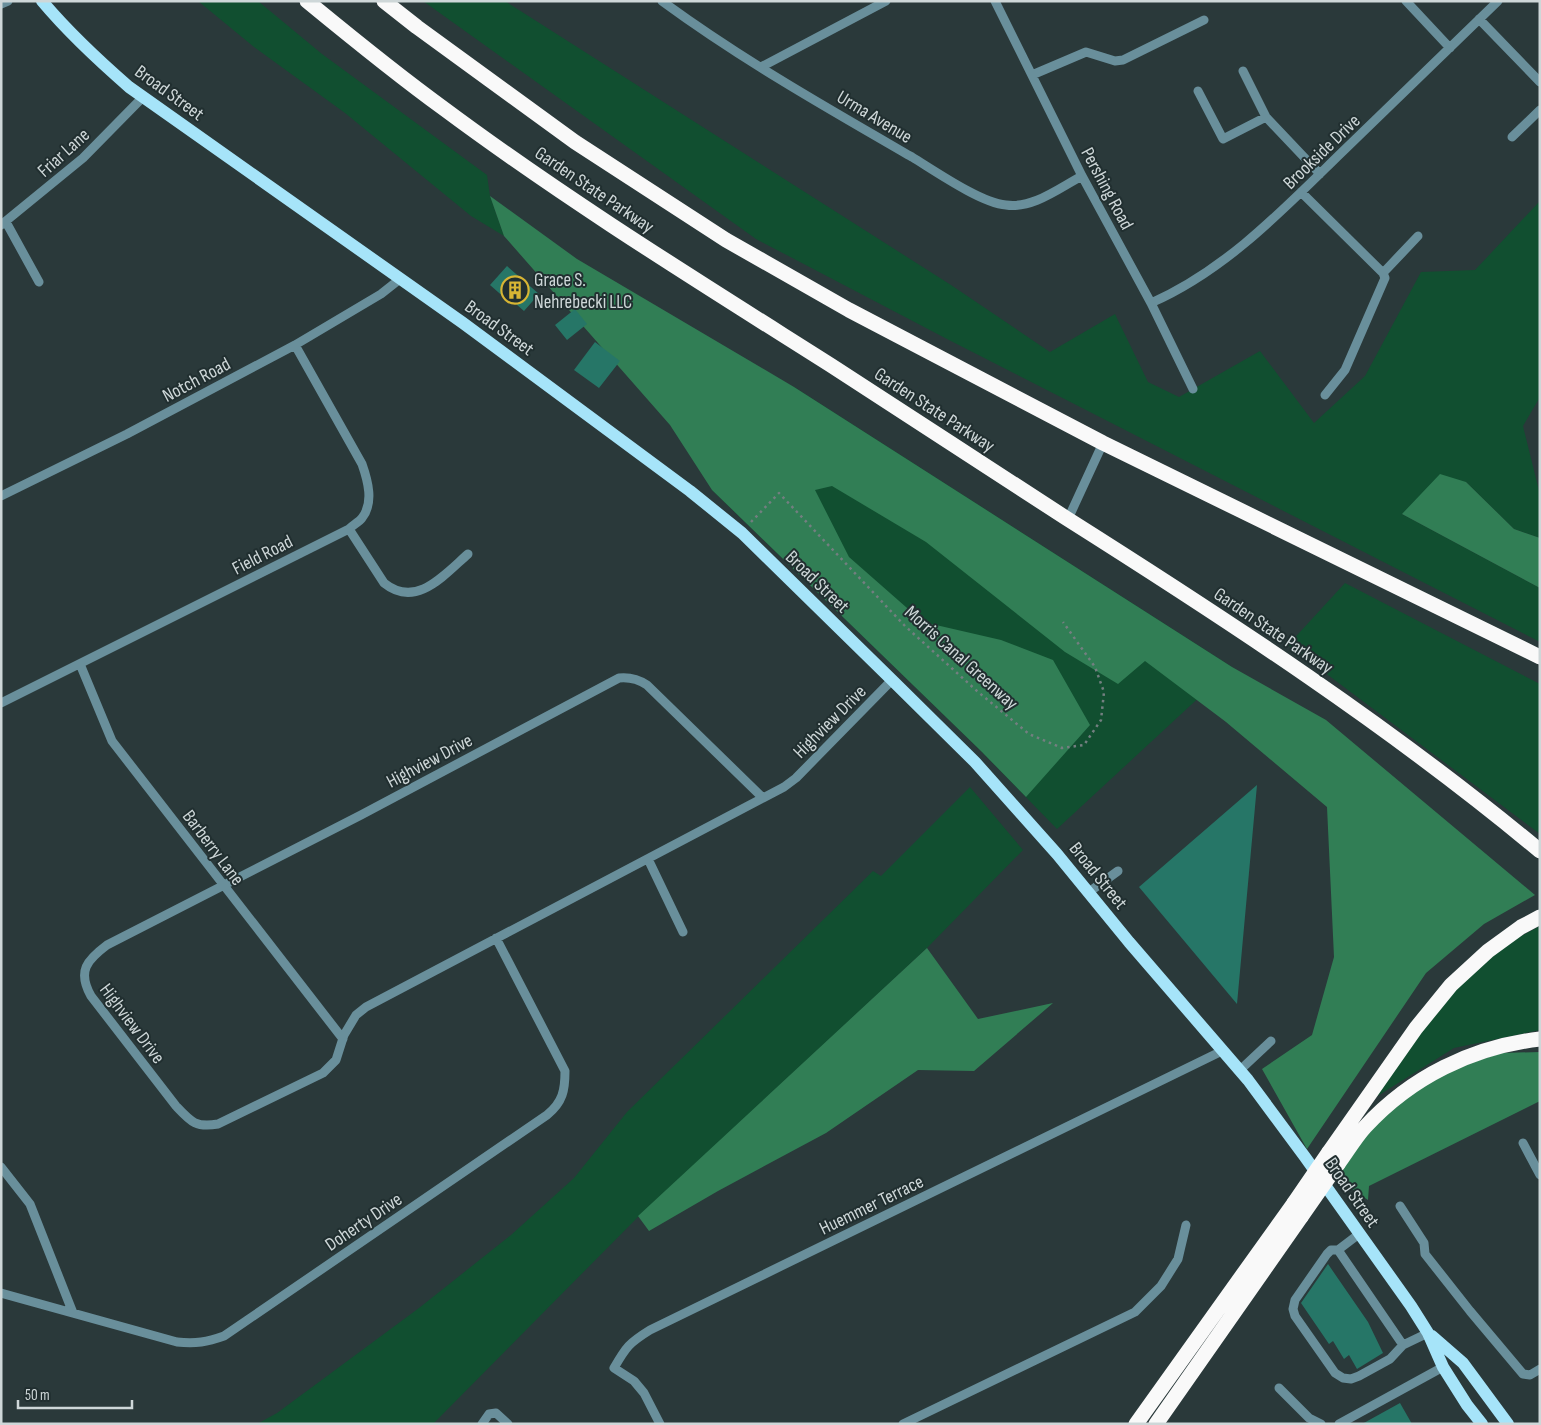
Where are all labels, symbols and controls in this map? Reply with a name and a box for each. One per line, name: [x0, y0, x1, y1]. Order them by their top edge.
street label: Broad Street: [130, 60, 208, 126]
street label: Urma Avenue: [832, 86, 916, 149]
street label: Brookside Drive: [1279, 110, 1365, 195]
street label: Friar Lane: [33, 124, 95, 182]
street label: Garden State Parkway: [530, 142, 659, 239]
street label: Pershing Road: [1075, 144, 1138, 234]
place label: Grace S. Nehrebecki LLC: [534, 269, 632, 314]
building icon: Grace S. Nehrebecki LLC: [500, 275, 530, 305]
street label: Broad Street: [460, 295, 538, 361]
street label: Notch Road: [159, 353, 235, 408]
street label: Garden State Parkway: [870, 363, 999, 458]
street label: Field Road: [229, 530, 297, 580]
street label: Broad Street: [780, 546, 854, 618]
street label: Garden State Parkway: [1209, 583, 1338, 680]
street label: Morris Canal Greenway: [900, 601, 1023, 716]
street label: Highview Drive: [789, 681, 871, 763]
street label: Highview Drive: [383, 729, 477, 794]
street label: Barberry Lane: [177, 806, 249, 890]
street label: Broad Street: [1064, 838, 1132, 914]
street label: Highview Drive: [94, 979, 169, 1068]
street label: Broad Street: [1319, 1154, 1384, 1232]
street label: Huemmer Terrace: [816, 1170, 927, 1240]
street label: Doherty Drive: [321, 1188, 407, 1256]
scale bar: [18, 1378, 131, 1410]
text: 50 m: [25, 1386, 50, 1405]

